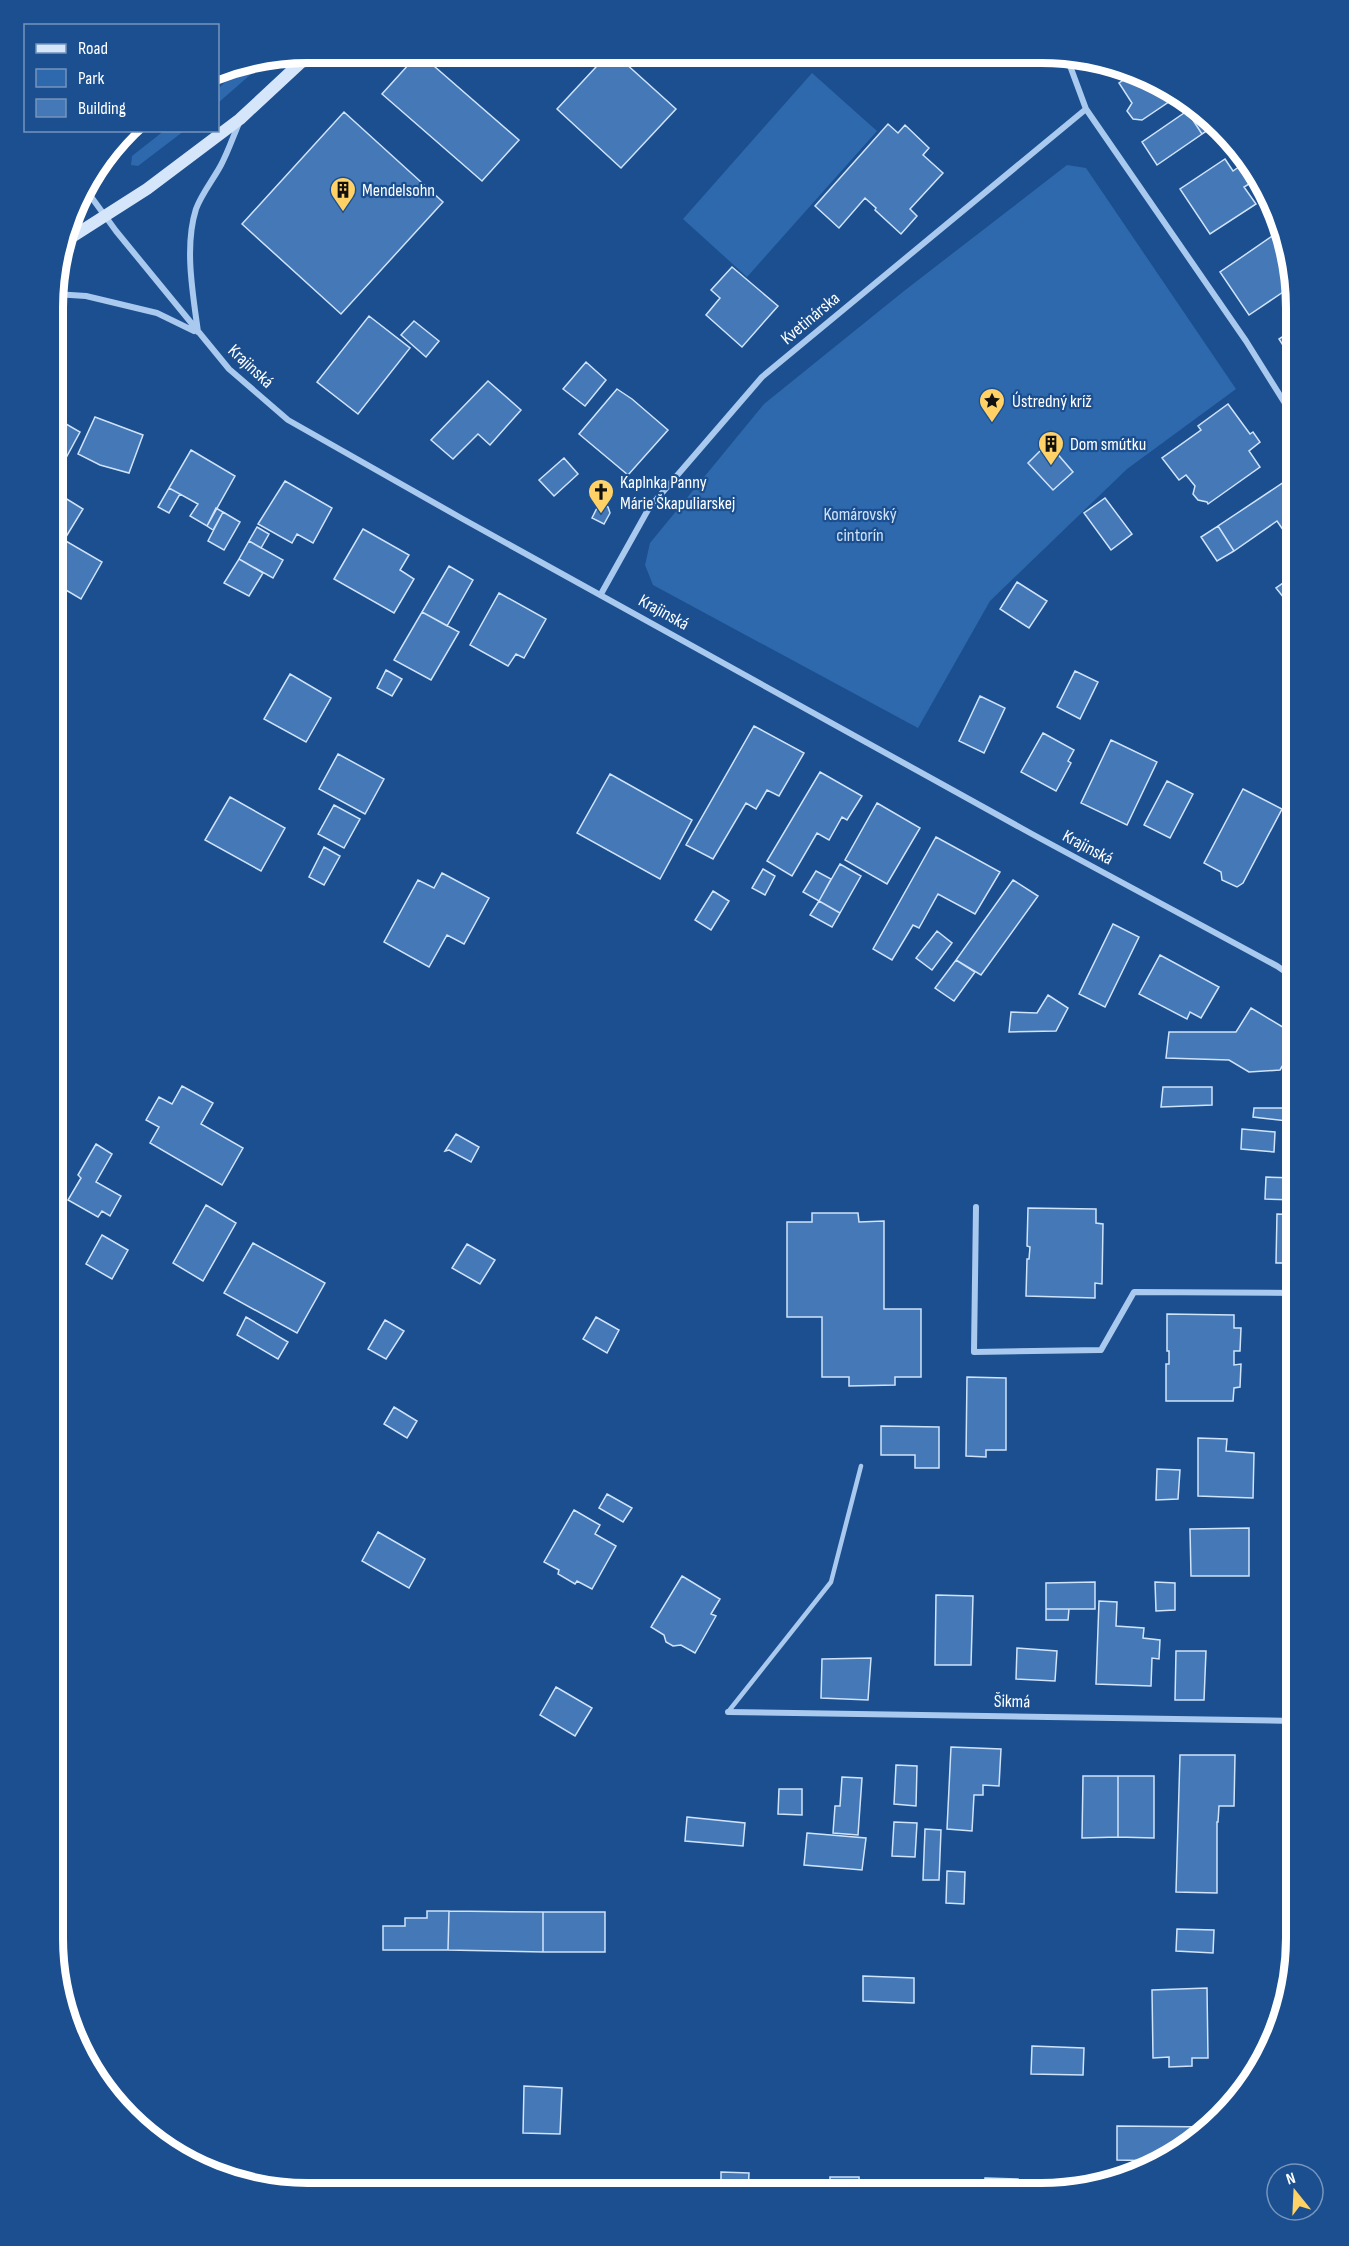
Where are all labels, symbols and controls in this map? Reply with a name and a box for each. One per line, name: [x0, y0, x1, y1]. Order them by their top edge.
legend: [24, 24, 219, 132]
text: Road: [78, 38, 108, 59]
text: Park: [78, 68, 104, 89]
text: Building: [78, 98, 126, 119]
building icon: Mendelsohn: [328, 175, 358, 213]
place label: Mendelsohn: [362, 180, 435, 201]
street label: Kvetinárska: [777, 288, 844, 349]
street label: Krajinská: [224, 340, 278, 393]
place icon: Ústredný kríž: [977, 386, 1007, 424]
place label: Ústredný kríž: [1012, 391, 1092, 412]
building icon: Dom smútku: [1036, 429, 1066, 467]
place label: Dom smútku: [1070, 434, 1146, 455]
place label: Kaplnka Panny Márie Škapuliarskej: [620, 472, 735, 514]
church icon: Kaplnka Panny Márie Škapuliarskej: [586, 477, 616, 515]
park label: Komárovský cintorín: [823, 504, 897, 546]
street label: Krajinská: [635, 590, 693, 635]
street label: Krajinská: [1059, 825, 1117, 870]
street label: Šikmá: [994, 1691, 1030, 1712]
north arrow: [1265, 2162, 1325, 2222]
text: N: [1284, 2169, 1298, 2190]

